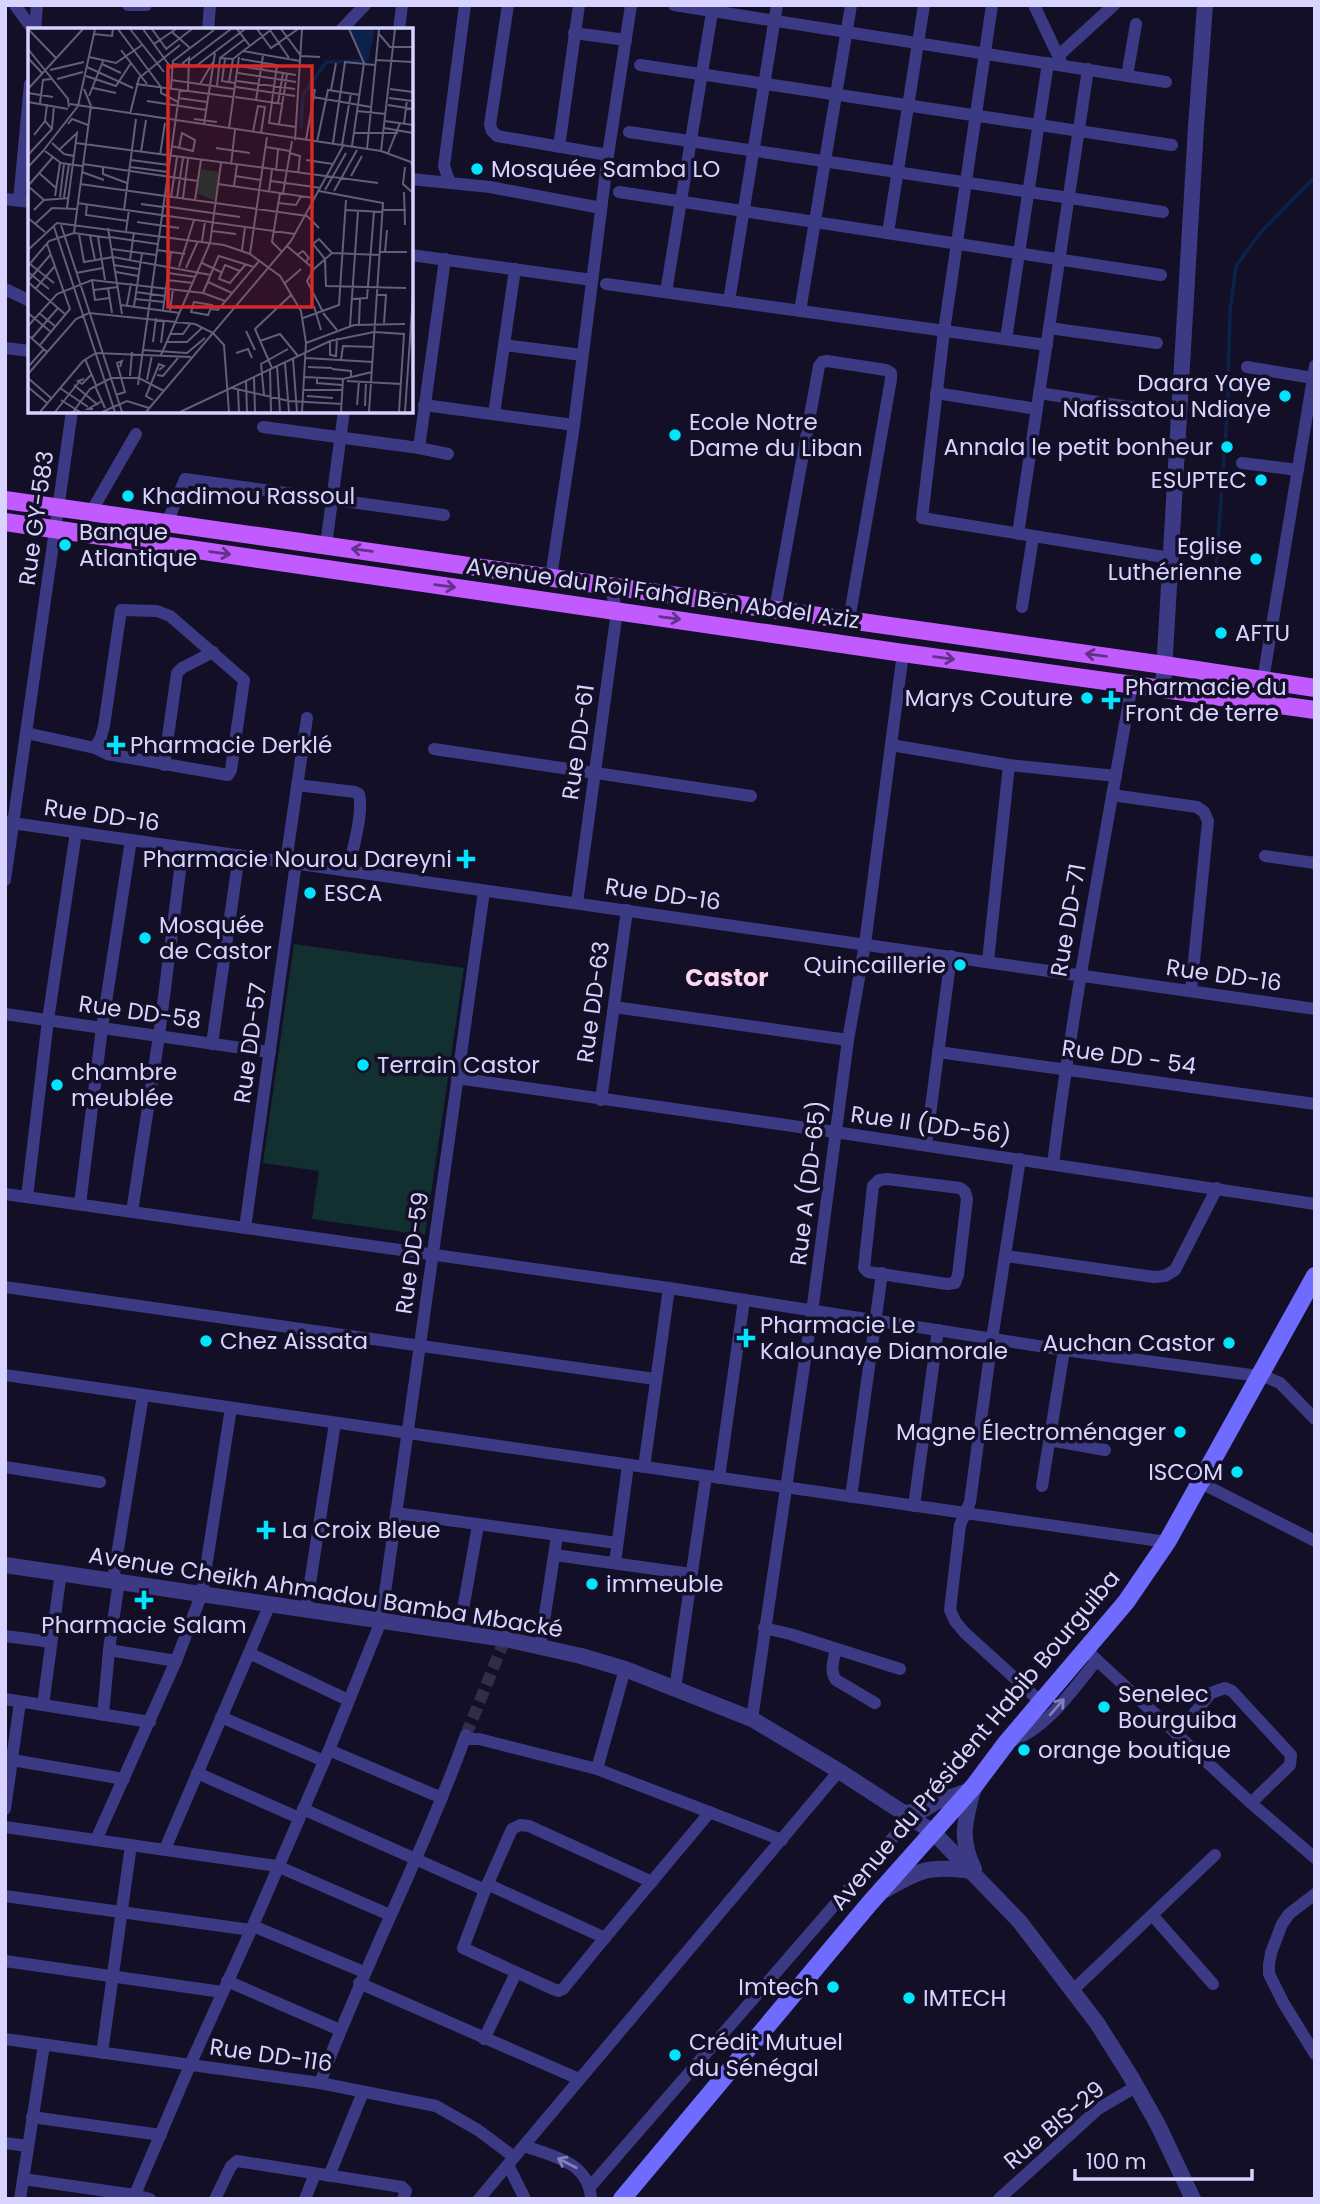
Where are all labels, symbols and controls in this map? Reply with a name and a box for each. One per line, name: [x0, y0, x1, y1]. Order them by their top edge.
inset map: [28, 28, 413, 413]
place label: Mosquée Samba LO: [491, 153, 720, 185]
marker: Mosquée Samba LO: [469, 161, 485, 177]
place label: Daara Yaye Nafissatou Ndiaye: [1062, 367, 1271, 425]
marker: Daara Yaye Nafissatou Ndiaye: [1277, 388, 1293, 404]
place label: Ecole Notre Dame du Liban: [689, 406, 863, 464]
marker: Ecole Notre Dame du Liban: [667, 427, 683, 443]
place label: Annala le petit bonheur: [943, 431, 1213, 463]
marker: Annala le petit bonheur: [1219, 439, 1235, 455]
street label: Rue GY-583: [11, 449, 61, 587]
place label: ESUPTEC: [1151, 464, 1247, 496]
marker: ESUPTEC: [1253, 472, 1269, 488]
place label: Khadimou Rassoul: [142, 480, 355, 512]
marker: Khadimou Rassoul: [120, 488, 136, 504]
place label: Banque Atlantique: [79, 516, 197, 574]
place label: Eglise Luthérienne: [1108, 530, 1242, 588]
marker: Banque Atlantique: [57, 537, 73, 553]
one-way arrow: [351, 543, 373, 556]
one-way arrow: [208, 546, 231, 559]
street label: Avenue du Roi Fahd Ben Abdel Aziz: [464, 550, 862, 636]
marker: Eglise Luthérienne: [1248, 551, 1264, 567]
one-way arrow: [433, 579, 456, 592]
one-way arrow: [658, 612, 681, 625]
place label: AFTU: [1235, 617, 1290, 649]
marker: AFTU: [1213, 625, 1229, 641]
one-way arrow: [1085, 649, 1108, 662]
one-way arrow: [932, 652, 954, 665]
place label: Pharmacie du Front de terre: [1125, 671, 1287, 729]
street label: Rue DD-61: [554, 682, 602, 802]
place label: Marys Couture: [905, 682, 1073, 714]
marker: Marys Couture: [1079, 690, 1095, 706]
marker: Pharmacie du Front de terre: [1103, 692, 1119, 708]
place label: Pharmacie Derklé: [130, 729, 332, 761]
marker: Pharmacie Derklé: [108, 737, 124, 753]
street label: Rue DD-16: [42, 791, 162, 839]
place label: Pharmacie Nourou Dareyni: [143, 843, 452, 875]
marker: Pharmacie Nourou Dareyni: [458, 851, 474, 867]
street label: Rue DD-71: [1042, 861, 1094, 979]
street label: Rue DD-16: [603, 870, 723, 918]
place label: ESCA: [324, 877, 383, 909]
marker: ESCA: [302, 885, 318, 901]
place label: Mosquée de Castor: [159, 909, 272, 967]
marker: Mosquée de Castor: [137, 930, 153, 946]
street label: Rue DD-63: [569, 939, 617, 1065]
place label: Quincaillerie: [804, 949, 946, 981]
street label: Rue DD-16: [1164, 951, 1284, 999]
marker: Quincaillerie: [952, 957, 968, 973]
district label: Castor: [685, 961, 769, 994]
street label: Rue DD-57: [226, 981, 274, 1105]
street label: Rue DD-58: [77, 988, 203, 1036]
street label: Rue DD - 54: [1060, 1032, 1198, 1082]
place label: Terrain Castor: [377, 1049, 540, 1081]
place label: chambre meublée: [71, 1056, 177, 1114]
marker: Terrain Castor: [355, 1057, 371, 1073]
marker: chambre meublée: [49, 1077, 65, 1093]
street label: Rue II (DD-56): [849, 1098, 1013, 1152]
street label: Rue A (DD-65): [782, 1099, 834, 1267]
street label: Rue DD-59: [388, 1190, 436, 1316]
place label: Pharmacie Le Kalounaye Diamorale: [760, 1309, 1008, 1367]
place label: Chez Aissata: [220, 1325, 368, 1357]
place label: Auchan Castor: [1043, 1327, 1215, 1359]
marker: Pharmacie Le Kalounaye Diamorale: [738, 1330, 754, 1346]
marker: Chez Aissata: [198, 1333, 214, 1349]
marker: Auchan Castor: [1221, 1335, 1237, 1351]
place label: Magne Électroménager: [896, 1416, 1166, 1448]
marker: Magne Électroménager: [1172, 1424, 1188, 1440]
place label: ISCOM: [1148, 1456, 1223, 1488]
marker: ISCOM: [1229, 1464, 1245, 1480]
place label: La Croix Bleue: [282, 1514, 441, 1546]
marker: La Croix Bleue: [256, 1520, 276, 1540]
street label: Avenue Cheikh Ahmadou Bamba Mbacké: [87, 1539, 565, 1645]
street label: Avenue du Président Habib Bourguiba: [823, 1563, 1127, 1917]
place label: immeuble: [606, 1568, 723, 1600]
marker: immeuble: [584, 1576, 600, 1592]
marker: Pharmacie Salam: [136, 1592, 152, 1608]
place label: Pharmacie Salam: [41, 1609, 247, 1641]
place label: Senelec Bourguiba: [1118, 1678, 1237, 1736]
one-way arrow: [1049, 1698, 1065, 1716]
marker: Senelec Bourguiba: [1096, 1699, 1112, 1715]
place label: orange boutique: [1038, 1734, 1231, 1766]
marker: orange boutique: [1016, 1742, 1032, 1758]
place label: Imtech: [738, 1971, 819, 2003]
marker: Imtech: [825, 1979, 841, 1995]
place label: IMTECH: [923, 1982, 1006, 2014]
marker: IMTECH: [901, 1990, 917, 2006]
place label: Crédit Mutuel du Sénégal: [689, 2026, 843, 2084]
street label: Rue DD-116: [208, 2031, 334, 2079]
marker: Crédit Mutuel du Sénégal: [667, 2047, 683, 2063]
street label: Rue BIS-29: [997, 2073, 1111, 2177]
scale bar: [1075, 2138, 1252, 2182]
text: 100 m: [1086, 2147, 1146, 2176]
one-way arrow: [557, 2155, 578, 2169]

